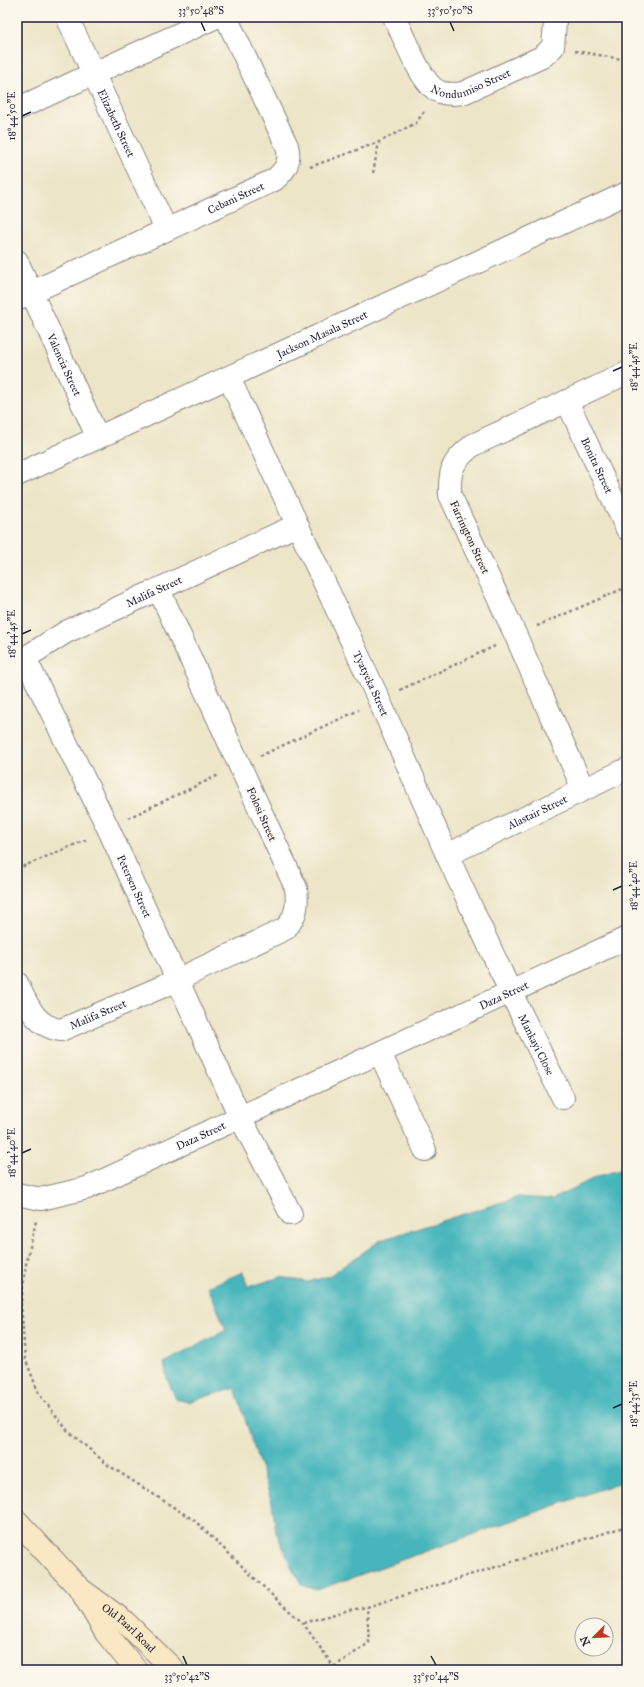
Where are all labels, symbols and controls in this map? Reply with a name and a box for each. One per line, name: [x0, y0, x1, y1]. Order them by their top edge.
text: 33°50'48"S: [178, 5, 224, 17]
text: 33°50'50"S: [427, 5, 473, 17]
street label: Nondumiso Street: [428, 66, 513, 101]
street label: Elizabeth Street: [95, 87, 138, 159]
text: 18°44'50"E: [6, 92, 18, 140]
street label: Cebani Street: [206, 179, 266, 217]
street label: Jackson Masala Street: [274, 308, 370, 362]
street label: Valencia Street: [44, 331, 84, 398]
text: 18°44'45"E: [628, 343, 640, 391]
street label: Bonita Street: [578, 436, 615, 496]
street label: Farrington Street: [447, 499, 492, 576]
street label: Malifa Street: [124, 573, 184, 610]
text: 18°44'45"E: [6, 610, 18, 658]
street label: Tyatyeka Street: [350, 649, 391, 718]
street label: Folosi Street: [244, 785, 279, 843]
street label: Alastair Street: [505, 793, 569, 833]
street label: Petersen Street: [114, 853, 154, 920]
text: 18°44'40"E: [628, 861, 640, 911]
street label: Daza Street: [477, 978, 531, 1013]
street label: Malifa Street: [68, 997, 128, 1032]
street label: Mankayi Close: [515, 1012, 557, 1078]
street label: Daza Street: [174, 1119, 228, 1153]
text: 18°44'40"E: [6, 1128, 18, 1178]
text: 18°44'35"E: [628, 1381, 640, 1428]
street label: Old Paarl Road: [99, 1601, 158, 1656]
north arrow: [574, 1617, 614, 1657]
text: N: [577, 1633, 593, 1648]
text: 33°50'42"S: [164, 1671, 210, 1683]
text: 33°50'44"S: [413, 1671, 459, 1683]

